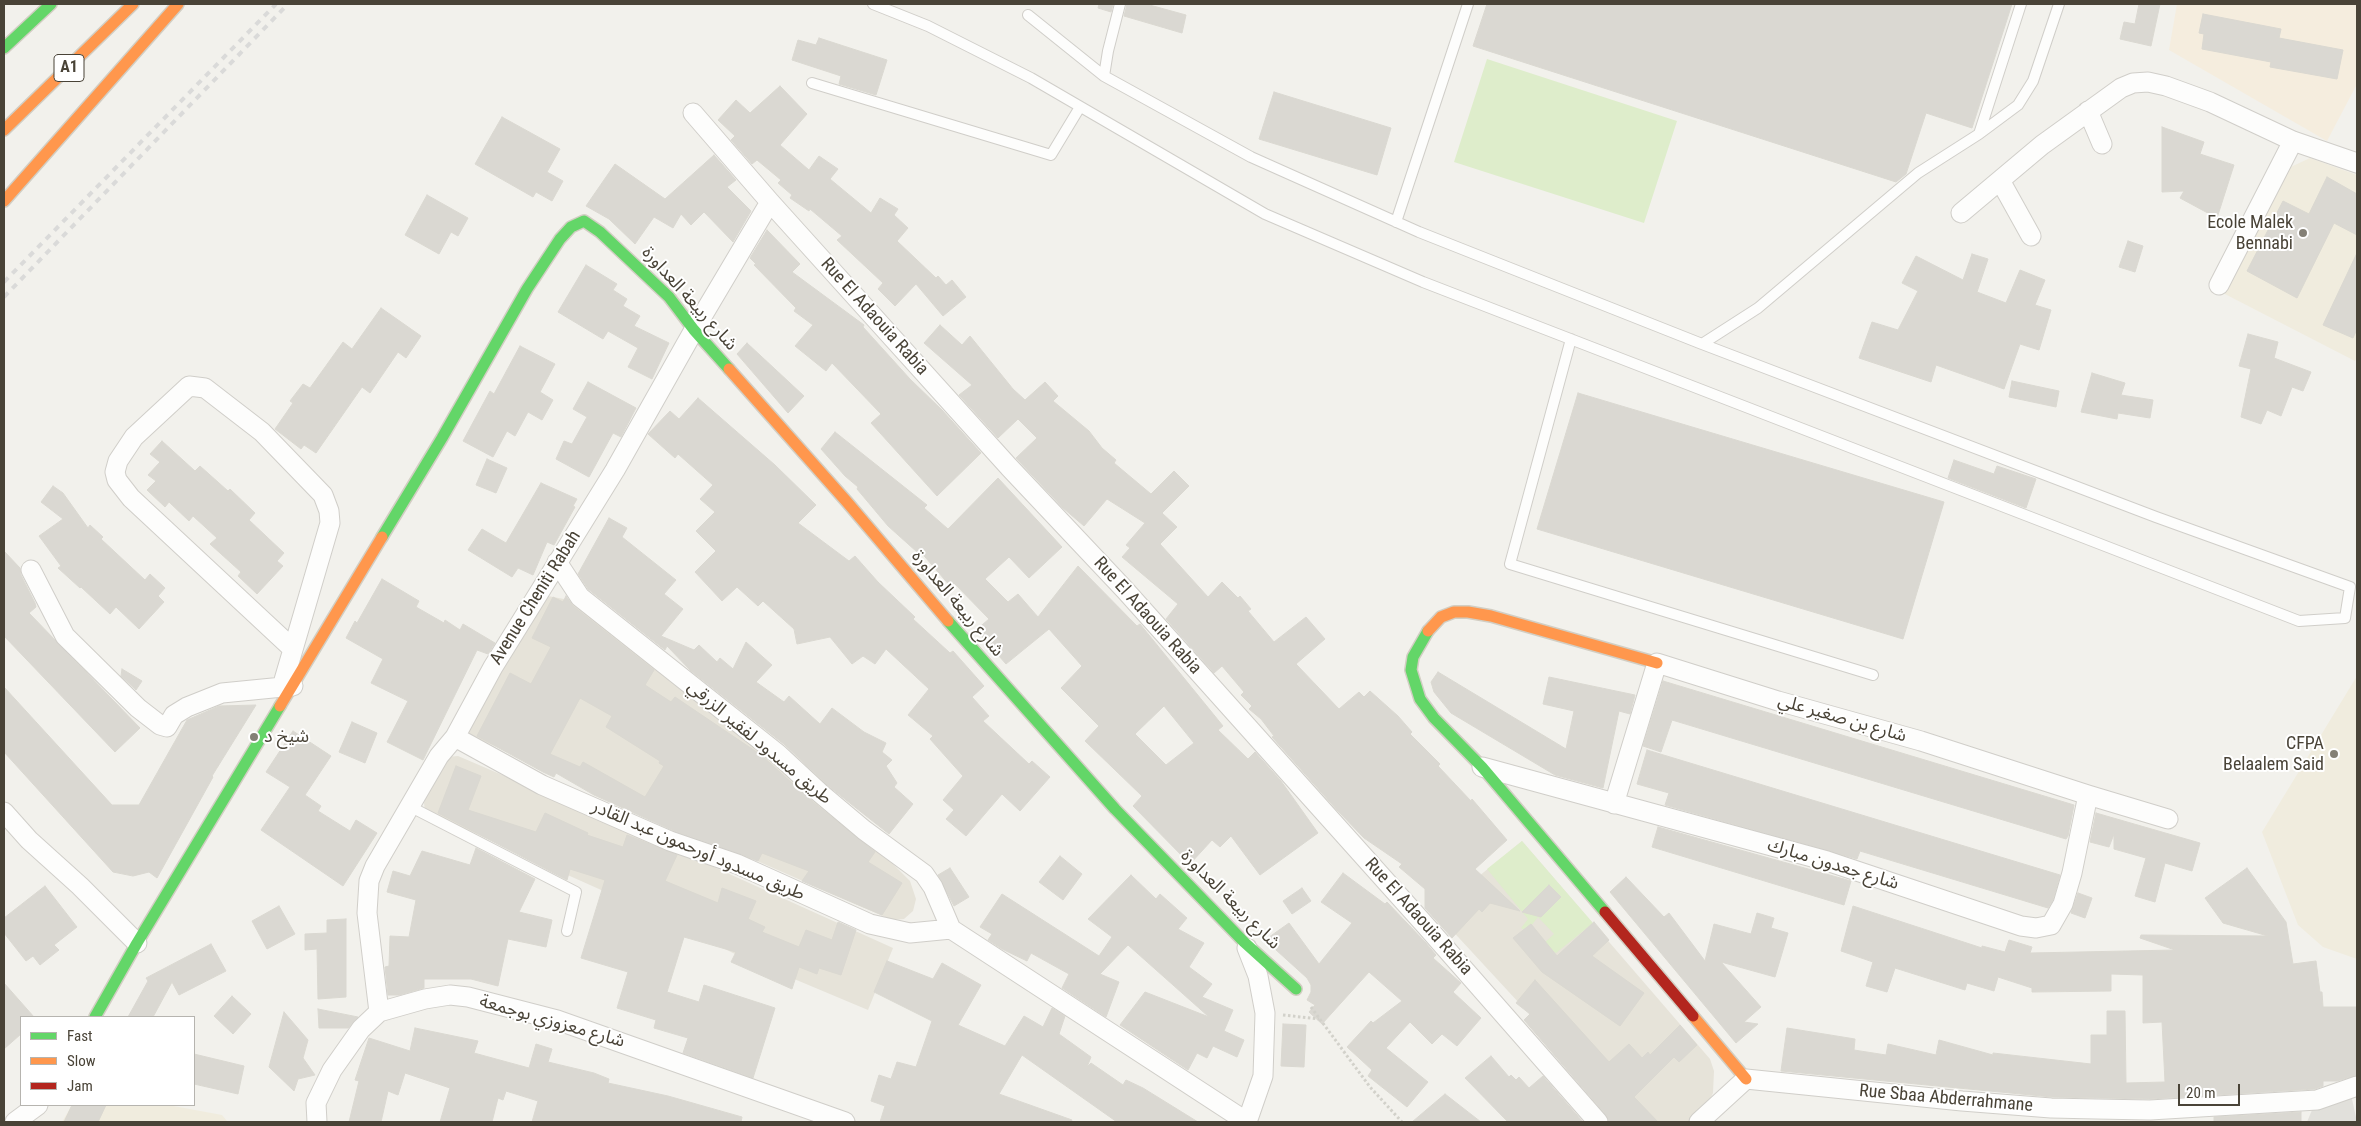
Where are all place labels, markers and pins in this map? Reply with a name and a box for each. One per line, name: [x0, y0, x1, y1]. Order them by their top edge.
place label: Ecole Malek Bennabi: [2207, 212, 2293, 254]
marker: Ecole Malek Bennabi: [2297, 227, 2309, 239]
place label: شيخ د: [264, 726, 309, 748]
marker: شيخ د: [248, 731, 260, 743]
place label: CFPA Belaalem Said: [2223, 733, 2324, 776]
marker: CFPA Belaalem Said: [2328, 748, 2340, 760]

